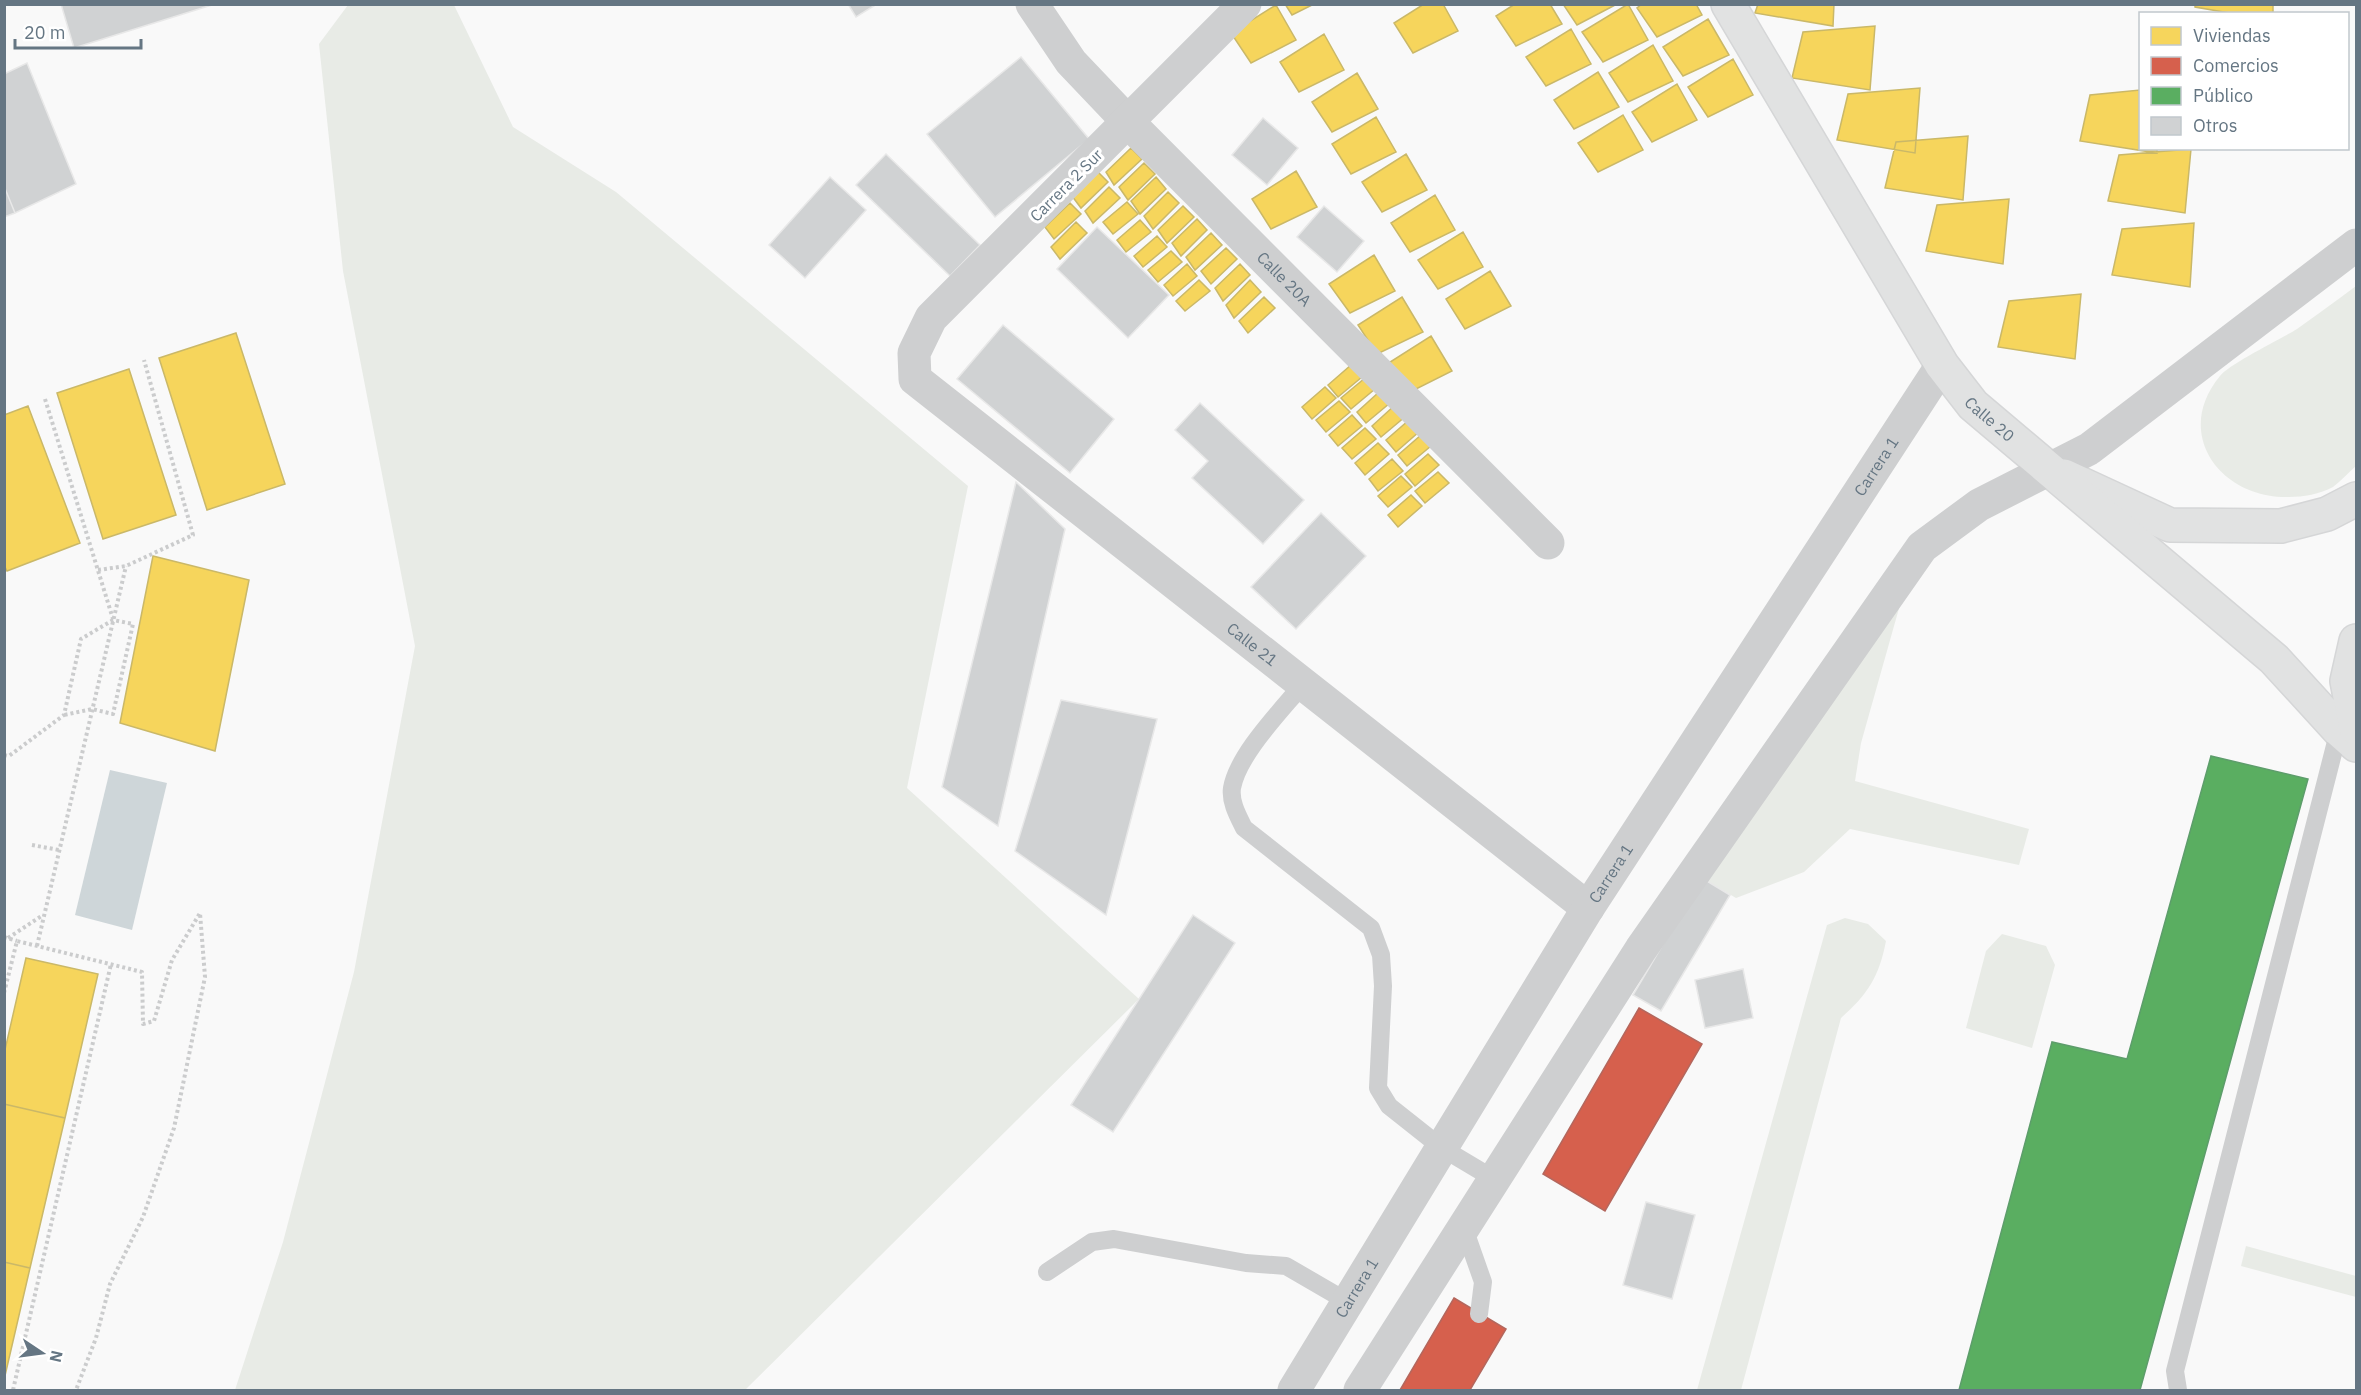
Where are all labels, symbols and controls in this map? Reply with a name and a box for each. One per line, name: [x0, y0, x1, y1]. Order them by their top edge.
scale bar: [15, 12, 141, 50]
legend: [2139, 12, 2349, 150]
text: 20 m: [24, 21, 66, 44]
text: Viviendas: [2193, 24, 2271, 47]
text: Comercios: [2193, 54, 2279, 77]
text: Público: [2193, 84, 2253, 107]
text: Otros: [2193, 114, 2237, 137]
street label: Carrera 2 Sur: [1025, 144, 1107, 226]
street label: Calle 20A: [1253, 247, 1316, 310]
street label: Calle 20: [1960, 393, 2019, 446]
street label: Carrera 1: [1849, 433, 1903, 500]
street label: Calle 21: [1223, 618, 1282, 670]
street label: Carrera 1: [1584, 840, 1637, 907]
street label: Carrera 1: [1331, 1254, 1382, 1321]
north arrow: [12, 1323, 72, 1383]
text: N: [46, 1348, 68, 1364]

